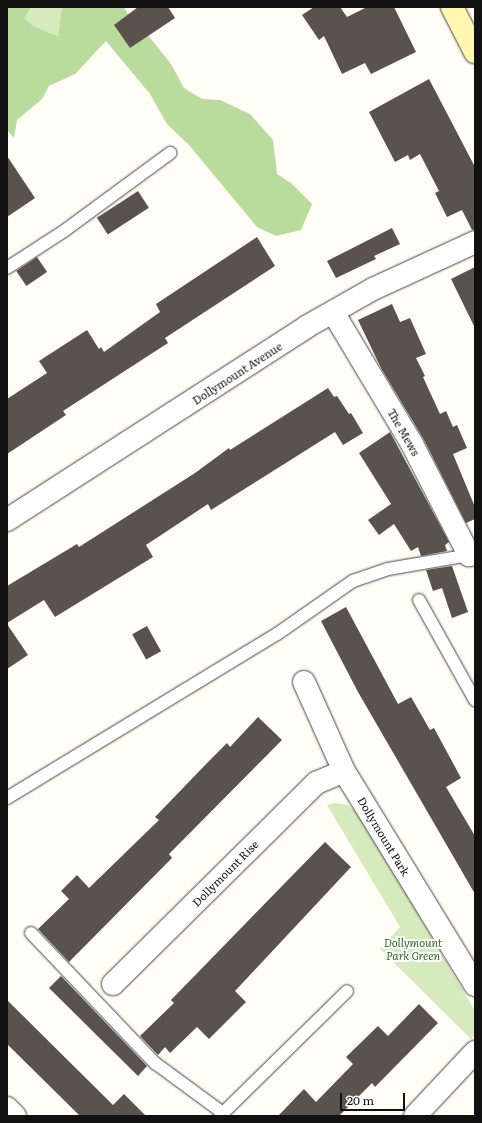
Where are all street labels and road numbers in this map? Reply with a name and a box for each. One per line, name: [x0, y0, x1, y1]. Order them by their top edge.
street label: Dollymount Avenue: [190, 339, 284, 407]
street label: The Mews: [385, 406, 423, 458]
street label: Dollymount Park: [355, 794, 413, 878]
street label: Dollymount Rise: [189, 837, 261, 909]

